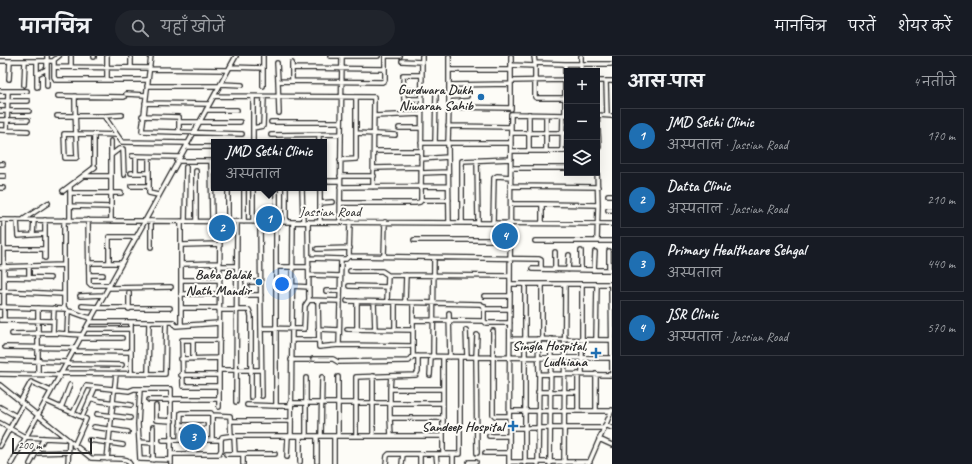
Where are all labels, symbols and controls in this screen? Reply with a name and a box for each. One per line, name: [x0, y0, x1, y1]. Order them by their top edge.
search box: [115, 10, 395, 46]
text: मानचित्र: [20, 15, 91, 39]
icon: search: [129, 17, 151, 39]
text: यहाँ खोजें: [161, 18, 225, 37]
text: मानचित्र: [775, 18, 826, 35]
text: परतें: [848, 18, 876, 35]
text: शेयर करें: [898, 18, 952, 35]
map controls: [564, 68, 600, 176]
button: +: [564, 68, 600, 104]
text: आस-पास: [628, 71, 704, 92]
text: 4 नतीजे: [913, 74, 956, 90]
place label: Gurdwara Dukh Niwaran Sahib: [398, 81, 474, 114]
marker: Gurdwara Dukh Niwaran Sahib: [476, 92, 486, 102]
button: −: [564, 104, 600, 140]
text: JMD Sethi Clinic: [667, 113, 754, 132]
text: 1: [639, 128, 645, 144]
text: 170 m: [927, 128, 955, 144]
text: अस्पताल · Jassian Road: [667, 137, 788, 153]
popup: [211, 139, 327, 191]
button: layers: [564, 140, 600, 176]
text: JMD Sethi Clinic: [226, 142, 312, 161]
text: अस्पताल: [226, 166, 281, 182]
text: Datta Clinic: [667, 177, 730, 196]
text: 2: [639, 192, 645, 208]
text: 210 m: [927, 192, 955, 208]
text: अस्पताल · Jassian Road: [667, 201, 788, 217]
street label: Jassian Road: [298, 203, 363, 220]
pin: 1: [256, 204, 282, 234]
pin: 2: [209, 213, 235, 243]
pin: 4: [492, 221, 518, 251]
text: Primary Healthcare Sehgal: [667, 241, 806, 260]
text: 3: [639, 256, 645, 272]
text: 440 m: [927, 256, 955, 272]
text: अस्पताल: [667, 265, 722, 281]
place label: Baba Balak Nath Mandir: [186, 266, 253, 299]
your location: [272, 274, 292, 294]
marker: Baba Balak Nath Mandir: [254, 277, 264, 287]
text: JSR Clinic: [667, 305, 719, 324]
text: 4: [639, 320, 645, 336]
text: 570 m: [927, 320, 955, 336]
text: अस्पताल · Jassian Road: [667, 329, 788, 345]
place label: Singla Hospital, Ludhiana: [512, 337, 589, 370]
marker: Singla Hospital, Ludhiana: [590, 347, 602, 359]
place label: Sandeep Hospital: [422, 418, 508, 435]
marker: Sandeep Hospital: [507, 420, 519, 432]
pin: 3: [180, 422, 206, 452]
scale bar: [12, 436, 92, 455]
text: 200 m: [18, 438, 42, 452]

